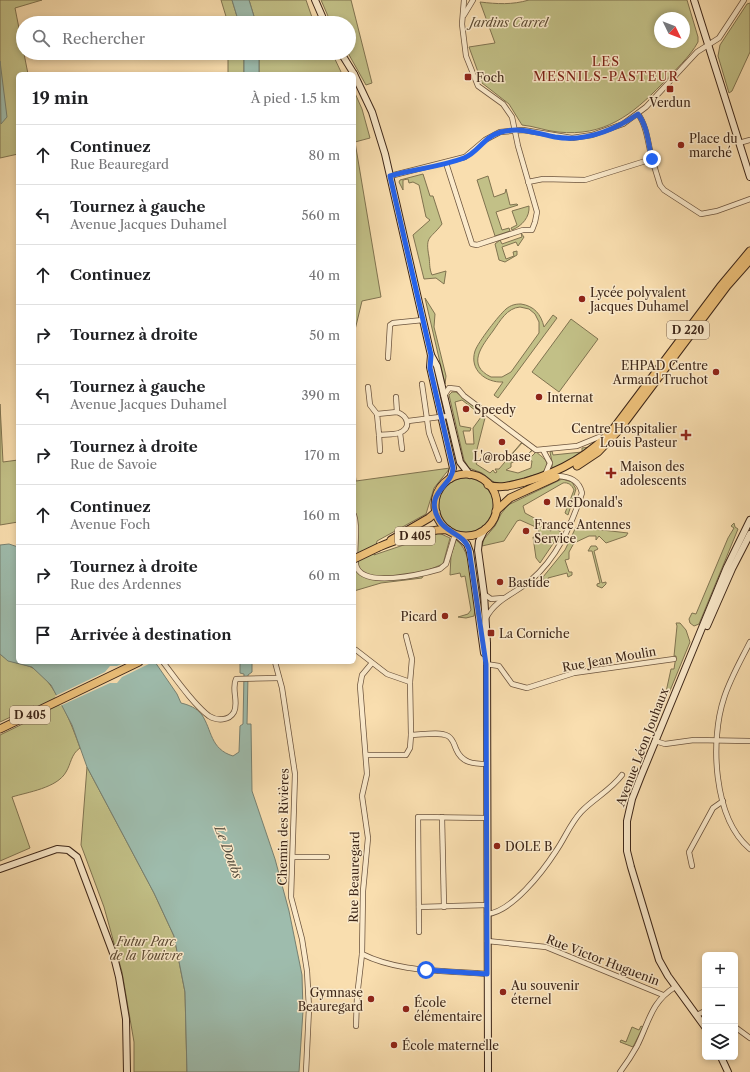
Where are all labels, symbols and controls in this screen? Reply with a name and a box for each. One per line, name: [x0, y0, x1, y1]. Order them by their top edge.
north arrow: [654, 12, 690, 48]
park label: Jardins Carrel: [466, 15, 549, 30]
search box: [16, 16, 356, 60]
icon: search: [30, 27, 52, 49]
text: Rechercher: [62, 29, 145, 48]
district label: LES MESNILS-PASTEUR: [533, 53, 680, 84]
place label: Foch: [476, 70, 505, 85]
marker: Foch: [463, 72, 473, 82]
marker: Verdun: [665, 84, 675, 94]
text: 19 min: [32, 88, 89, 108]
text: À pied · 1.5 km: [251, 90, 340, 106]
place label: Verdun: [648, 95, 691, 110]
place label: Place du marché: [689, 131, 738, 160]
text: Continuez: [70, 137, 151, 156]
marker: Place du marché: [676, 140, 686, 150]
icon: ahead: [32, 144, 54, 166]
text: 80 m: [308, 147, 340, 163]
route end: [643, 150, 661, 168]
text: Rue Beauregard: [70, 156, 169, 172]
text: Tournez à gauche: [70, 197, 206, 216]
icon: left: [32, 204, 54, 226]
text: 560 m: [302, 207, 340, 223]
text: Avenue Jacques Duhamel: [70, 216, 227, 232]
icon: ahead: [32, 264, 54, 286]
text: Continuez: [70, 265, 151, 284]
text: 40 m: [309, 267, 340, 283]
place label: Lycée polyvalent Jacques Duhamel: [588, 285, 689, 314]
marker: Lycée polyvalent Jacques Duhamel: [577, 294, 587, 304]
road number: D 220: [667, 321, 709, 339]
icon: right: [32, 324, 54, 346]
text: Tournez à droite: [70, 325, 198, 344]
text: 50 m: [309, 327, 340, 343]
place label: EHPAD Centre Armand Truchot: [612, 358, 709, 387]
marker: EHPAD Centre Armand Truchot: [711, 367, 721, 377]
text: Tournez à gauche: [70, 377, 206, 396]
icon: left: [32, 384, 54, 406]
text: 390 m: [301, 387, 340, 403]
place label: Internat: [547, 390, 594, 405]
marker: Internat: [534, 392, 544, 402]
text: Avenue Jacques Duhamel: [70, 396, 227, 412]
place label: Speedy: [474, 402, 516, 417]
marker: Speedy: [461, 404, 471, 414]
place label: Centre Hospitalier Louis Pasteur: [571, 421, 677, 450]
marker: Centre Hospitalier Louis Pasteur: [680, 429, 692, 441]
text: Tournez à droite: [70, 437, 198, 456]
marker: L'@robase: [497, 437, 507, 447]
icon: right: [32, 444, 54, 466]
text: 170 m: [304, 447, 340, 463]
place label: L'@robase: [473, 449, 531, 464]
text: Rue de Savoie: [70, 456, 157, 472]
place label: Maison des adolescents: [620, 459, 687, 488]
marker: Maison des adolescents: [605, 467, 617, 479]
place label: McDonald's: [555, 495, 623, 510]
text: Continuez: [70, 497, 151, 516]
marker: McDonald's: [542, 497, 552, 507]
icon: ahead: [32, 504, 54, 526]
text: 160 m: [303, 507, 340, 523]
text: Avenue Foch: [70, 516, 151, 532]
place label: France Antennes Service: [534, 517, 631, 546]
marker: France Antennes Service: [521, 526, 531, 536]
road number: D 405: [395, 527, 435, 545]
text: Tournez à droite: [70, 557, 198, 576]
icon: right: [32, 564, 54, 586]
text: 60 m: [309, 567, 340, 583]
place label: Bastide: [508, 575, 550, 590]
text: Rue des Ardennes: [70, 576, 181, 592]
marker: Bastide: [495, 577, 505, 587]
place label: Picard: [401, 609, 438, 624]
marker: Picard: [440, 611, 450, 621]
icon: arrive: [32, 624, 54, 646]
text: Arrivée à destination: [70, 625, 232, 644]
place label: La Corniche: [499, 626, 570, 641]
marker: La Corniche: [486, 628, 496, 638]
street label: Rue Jean Moulin: [561, 643, 658, 675]
street label: Avenue Léon Jouhaux: [612, 686, 672, 809]
road number: D 405: [10, 706, 50, 724]
street label: Chemin des Rivières: [274, 768, 292, 886]
water label: Le Doubs: [211, 822, 247, 881]
street label: Rue Beauregard: [346, 831, 362, 923]
place label: DOLE B: [505, 839, 552, 854]
marker: DOLE B: [492, 841, 502, 851]
street label: Rue Victor Huguenin: [544, 931, 662, 989]
park label: Futur Parc de la Vouivre: [110, 934, 183, 963]
map controls: [702, 952, 738, 1060]
button: +: [702, 952, 738, 988]
route start: [417, 961, 435, 979]
place label: Au souvenir éternel: [510, 978, 579, 1007]
place label: Gymnase Beauregard: [298, 985, 364, 1014]
marker: Au souvenir éternel: [498, 987, 508, 997]
button: −: [702, 988, 738, 1024]
marker: Gymnase Beauregard: [366, 994, 376, 1004]
place label: École élémentaire: [414, 994, 483, 1024]
marker: École élémentaire: [401, 1004, 411, 1014]
button: layers: [702, 1024, 738, 1060]
place label: École maternelle: [402, 1037, 499, 1053]
marker: École maternelle: [389, 1040, 399, 1050]

